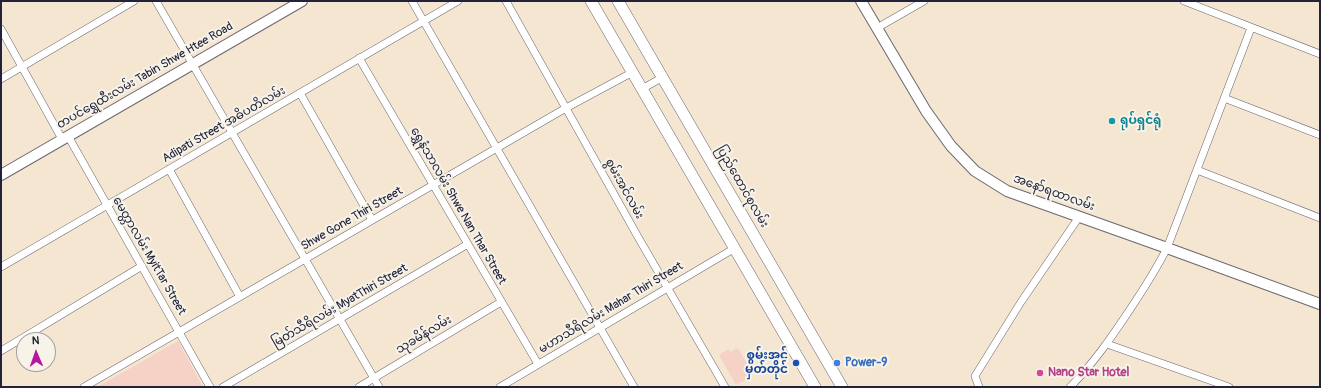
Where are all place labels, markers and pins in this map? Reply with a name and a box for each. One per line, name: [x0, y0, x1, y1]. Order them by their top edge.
place label: ရုပ်ရှင်ရုံ: [1120, 114, 1161, 128]
marker: ရုပ်ရှင်ရုံ: [1107, 116, 1117, 126]
place label: စွမ်းအင် မှတ်တိုင်: [745, 349, 788, 377]
place label: Power-9: [845, 356, 888, 370]
marker: စွမ်းအင် မှတ်တိုင်: [791, 358, 801, 368]
marker: Power-9: [832, 358, 842, 368]
place label: Nano Star Hotel: [1048, 366, 1129, 380]
marker: Nano Star Hotel: [1035, 368, 1045, 378]

